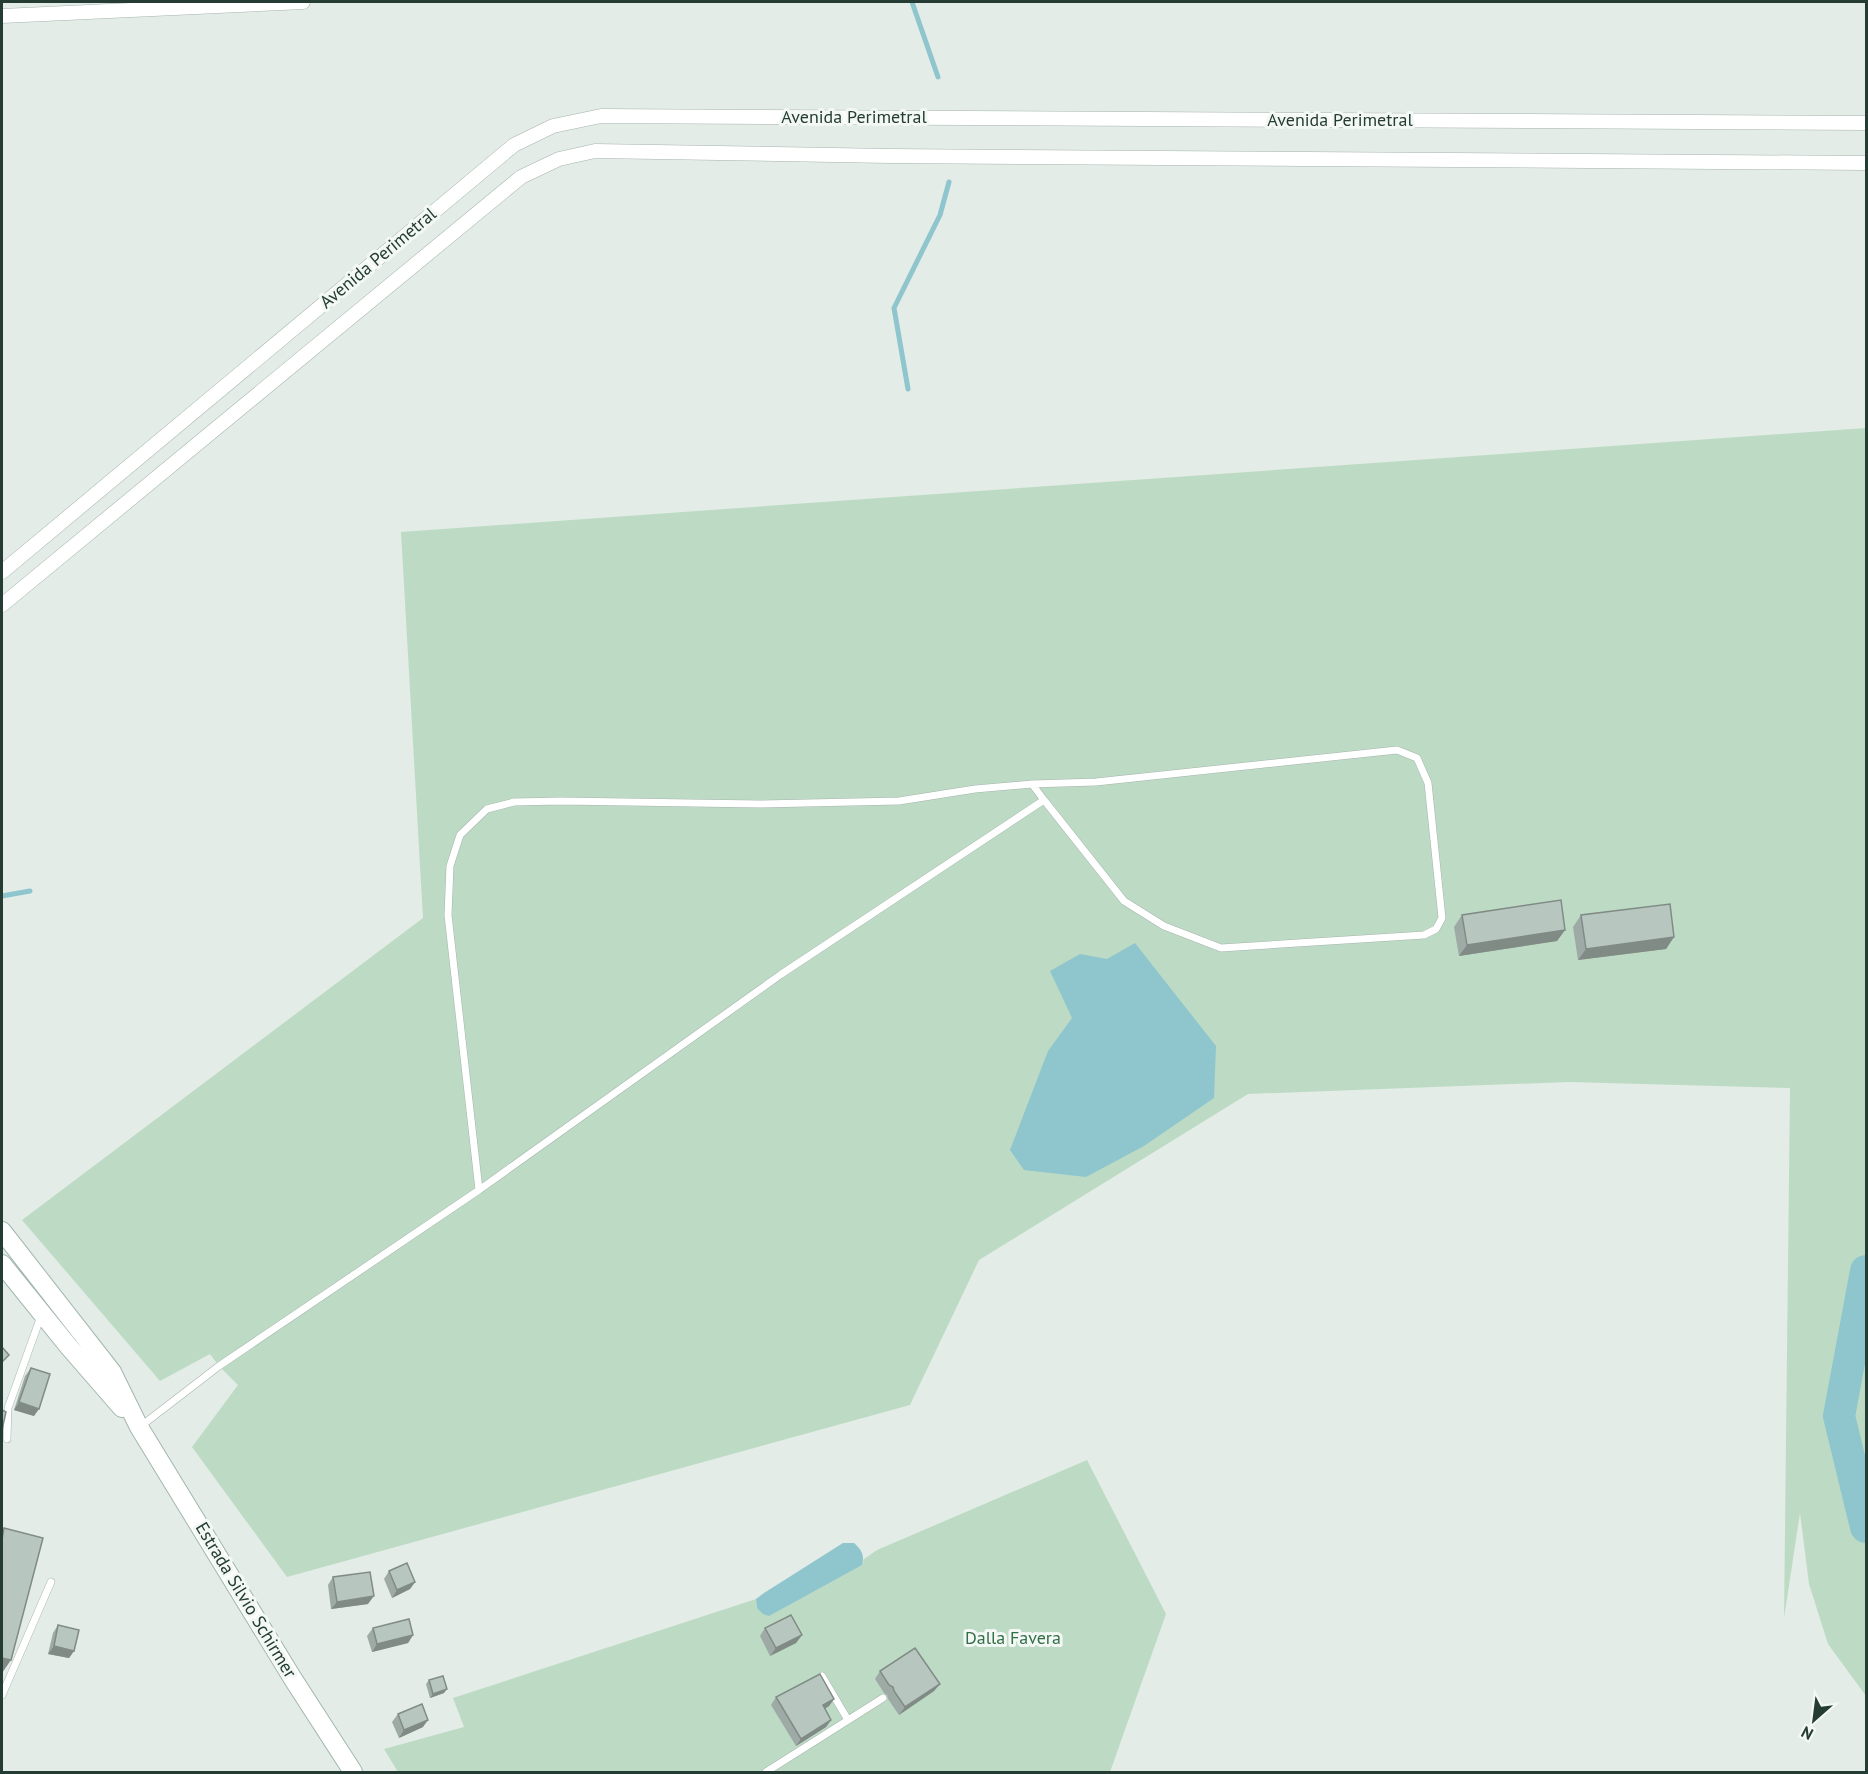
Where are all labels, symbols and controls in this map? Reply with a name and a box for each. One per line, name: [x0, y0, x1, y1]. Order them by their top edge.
street label: Avenida Perimetral: [781, 105, 927, 128]
street label: Avenida Perimetral: [1267, 108, 1413, 131]
street label: Avenida Perimetral: [315, 202, 441, 313]
street label: Estrada Silvio Schirmer: [191, 1518, 302, 1682]
park label: Dalla Favera: [965, 1626, 1061, 1649]
north arrow: [1784, 1690, 1844, 1750]
text: N: [1798, 1722, 1816, 1745]

